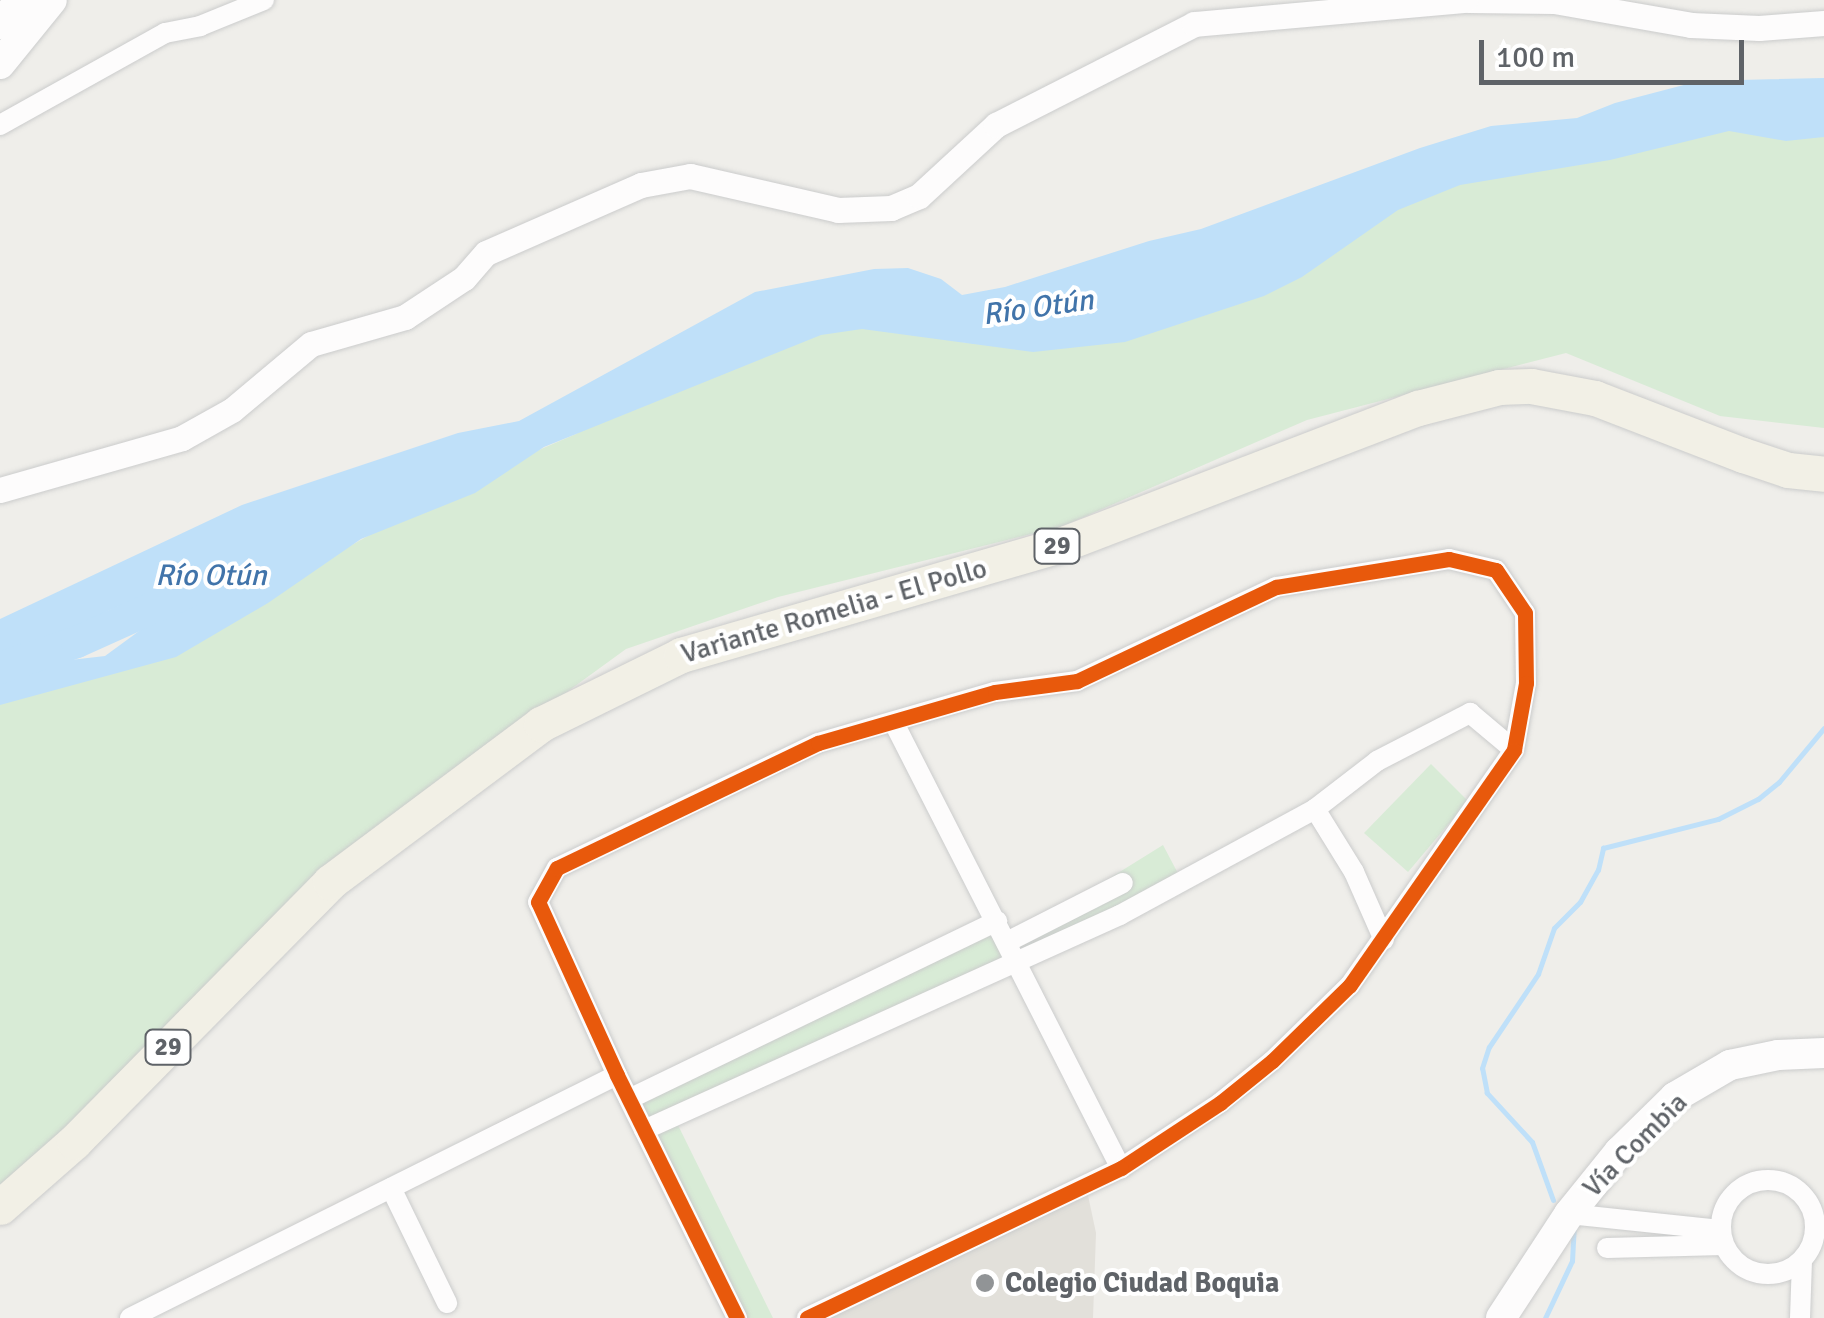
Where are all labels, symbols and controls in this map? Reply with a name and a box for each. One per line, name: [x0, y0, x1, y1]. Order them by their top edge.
scale bar: [1484, 20, 1749, 82]
text: 100 m: [1496, 39, 1575, 76]
water label: Río Otún: [980, 282, 1096, 334]
road number: 29: [1032, 526, 1082, 566]
street label: Variante Romelia - El Pollo: [677, 551, 991, 671]
water label: Río Otún: [155, 558, 267, 594]
road number: 29: [143, 1027, 193, 1067]
street label: Vía Combia: [1576, 1086, 1694, 1204]
place label: Colegio Ciudad Boquia: [1005, 1266, 1279, 1300]
marker: Colegio Ciudad Boquia: [974, 1272, 996, 1294]

